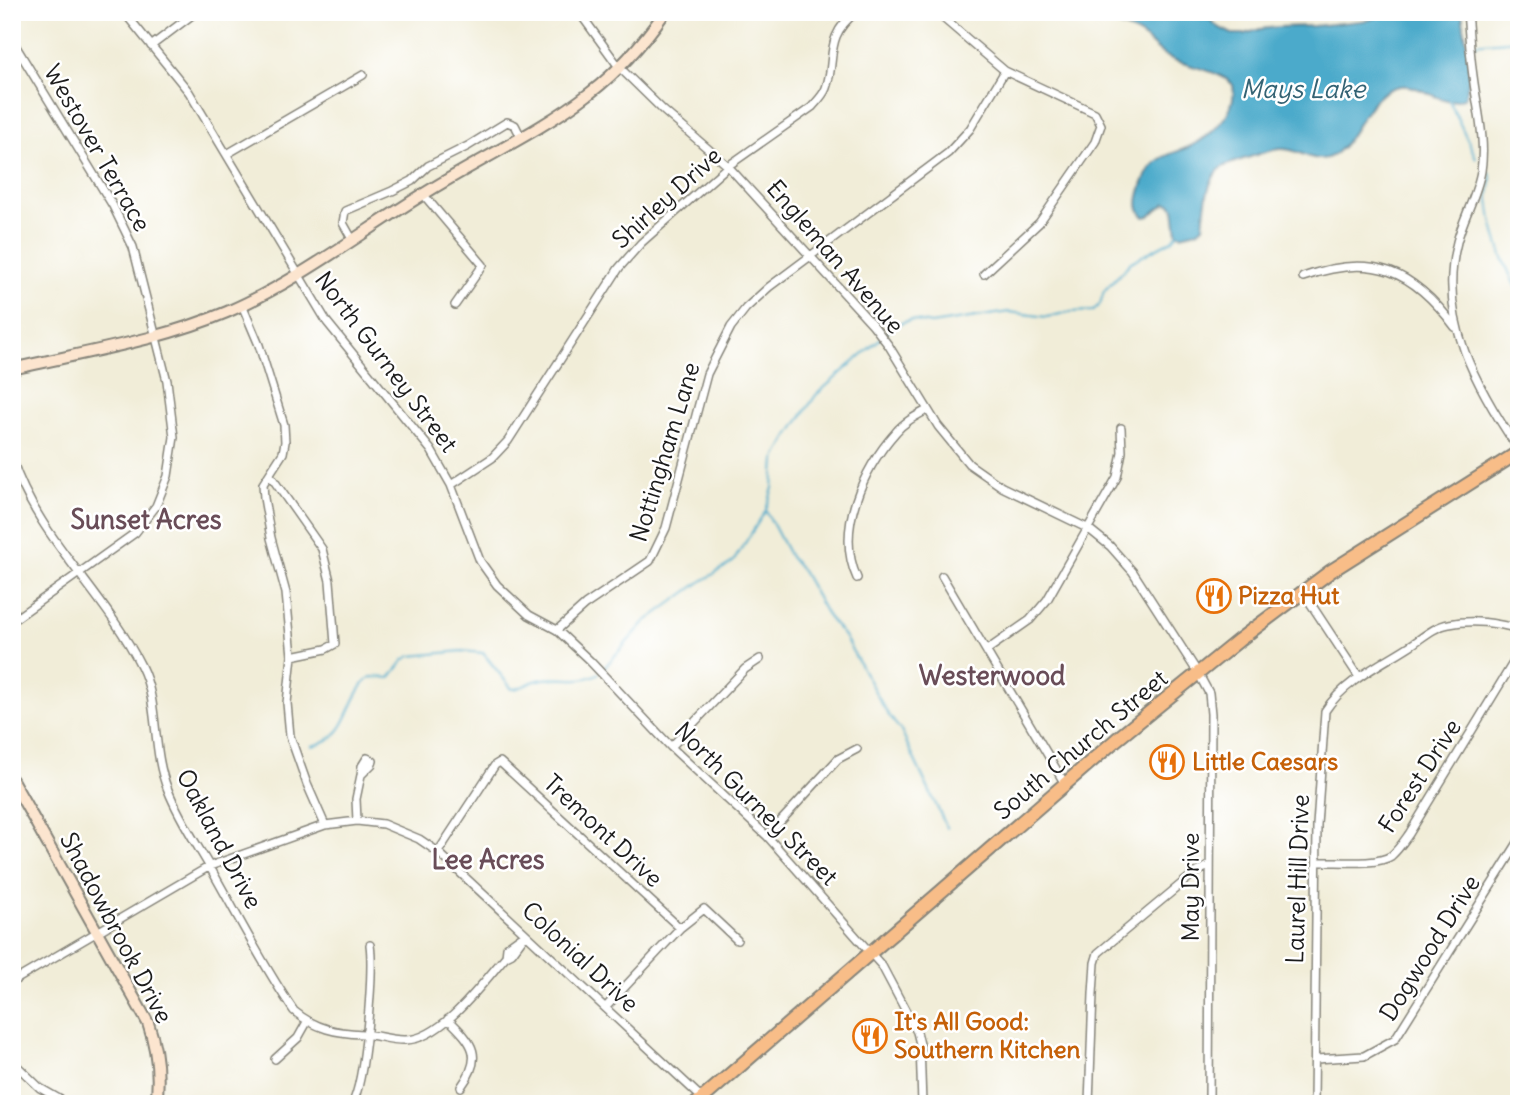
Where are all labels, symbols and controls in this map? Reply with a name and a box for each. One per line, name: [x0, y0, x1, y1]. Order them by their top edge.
street label: Westover Terrace: [38, 59, 158, 236]
water label: Mays Lake: [1241, 72, 1367, 105]
street label: Shirley Drive: [605, 140, 727, 254]
street label: Engleman Avenue: [761, 173, 911, 340]
street label: North Gurney Street: [309, 265, 465, 458]
street label: Nottingham Lane: [622, 358, 706, 545]
district label: Sunset Acres: [70, 503, 222, 536]
restaurant icon: Pizza Hut: [1195, 577, 1233, 615]
place label: Pizza Hut: [1238, 580, 1340, 610]
district label: Westerwood: [919, 659, 1065, 692]
street label: South Church Street: [987, 663, 1173, 826]
street label: Forest Drive: [1371, 713, 1467, 838]
street label: North Gurney Street: [669, 715, 845, 891]
restaurant icon: Little Caesars: [1148, 743, 1186, 781]
place label: Little Caesars: [1192, 746, 1338, 776]
street label: Oakland Drive: [170, 763, 269, 914]
street label: Tremont Drive: [538, 768, 669, 893]
street label: Laurel Hill Drive: [1279, 794, 1315, 964]
street label: Shadowbrook Drive: [54, 827, 180, 1028]
street label: May Drive: [1175, 833, 1205, 941]
district label: Lee Acres: [431, 843, 545, 876]
street label: Dogwood Drive: [1372, 869, 1486, 1026]
street label: Colonial Drive: [516, 895, 645, 1018]
place label: It's All Good: Southern Kitchen: [894, 1006, 1080, 1064]
restaurant icon: It's All Good: Southern Kitchen: [851, 1017, 889, 1055]

